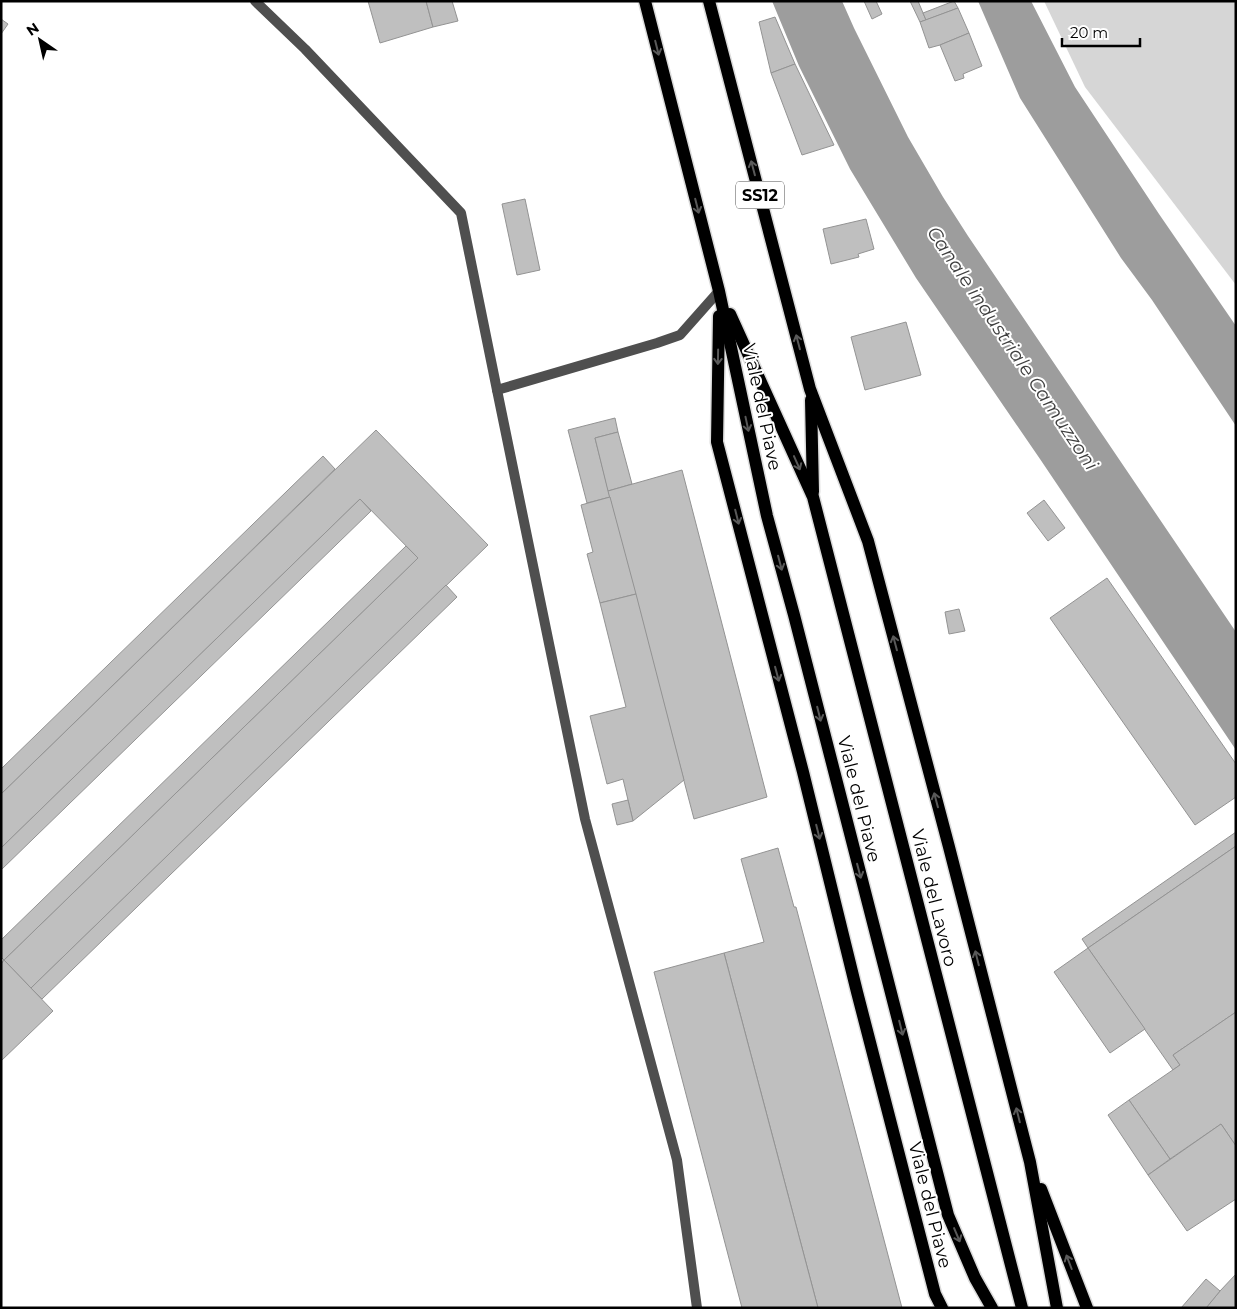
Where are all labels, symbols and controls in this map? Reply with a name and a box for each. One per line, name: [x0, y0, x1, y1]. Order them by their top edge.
north arrow: [15, 15, 65, 65]
scale bar: [1062, 15, 1140, 47]
text: N: [23, 19, 42, 40]
text: 20 m: [1070, 23, 1108, 42]
one-way arrow: [653, 40, 662, 56]
one-way arrow: [748, 160, 757, 176]
road number: SS12: [736, 182, 784, 208]
one-way arrow: [693, 197, 703, 213]
water label: Canale industriale Camuzzoni: [922, 222, 1103, 475]
one-way arrow: [793, 334, 802, 350]
street label: Viale del Piave: [738, 341, 786, 473]
one-way arrow: [714, 349, 723, 365]
one-way arrow: [743, 416, 752, 432]
one-way arrow: [793, 455, 803, 470]
one-way arrow: [733, 509, 742, 525]
one-way arrow: [775, 555, 785, 571]
one-way arrow: [890, 636, 899, 652]
one-way arrow: [773, 666, 783, 682]
one-way arrow: [815, 705, 824, 721]
street label: Viale del Piave: [833, 734, 885, 865]
one-way arrow: [931, 793, 941, 809]
one-way arrow: [814, 823, 823, 839]
street label: Viale del Lavoro: [906, 827, 962, 969]
one-way arrow: [855, 863, 865, 879]
one-way arrow: [972, 950, 981, 966]
one-way arrow: [897, 1020, 906, 1036]
one-way arrow: [1013, 1107, 1022, 1123]
street label: Viale del Piave: [904, 1140, 956, 1271]
one-way arrow: [953, 1227, 962, 1242]
one-way arrow: [1064, 1255, 1073, 1270]

